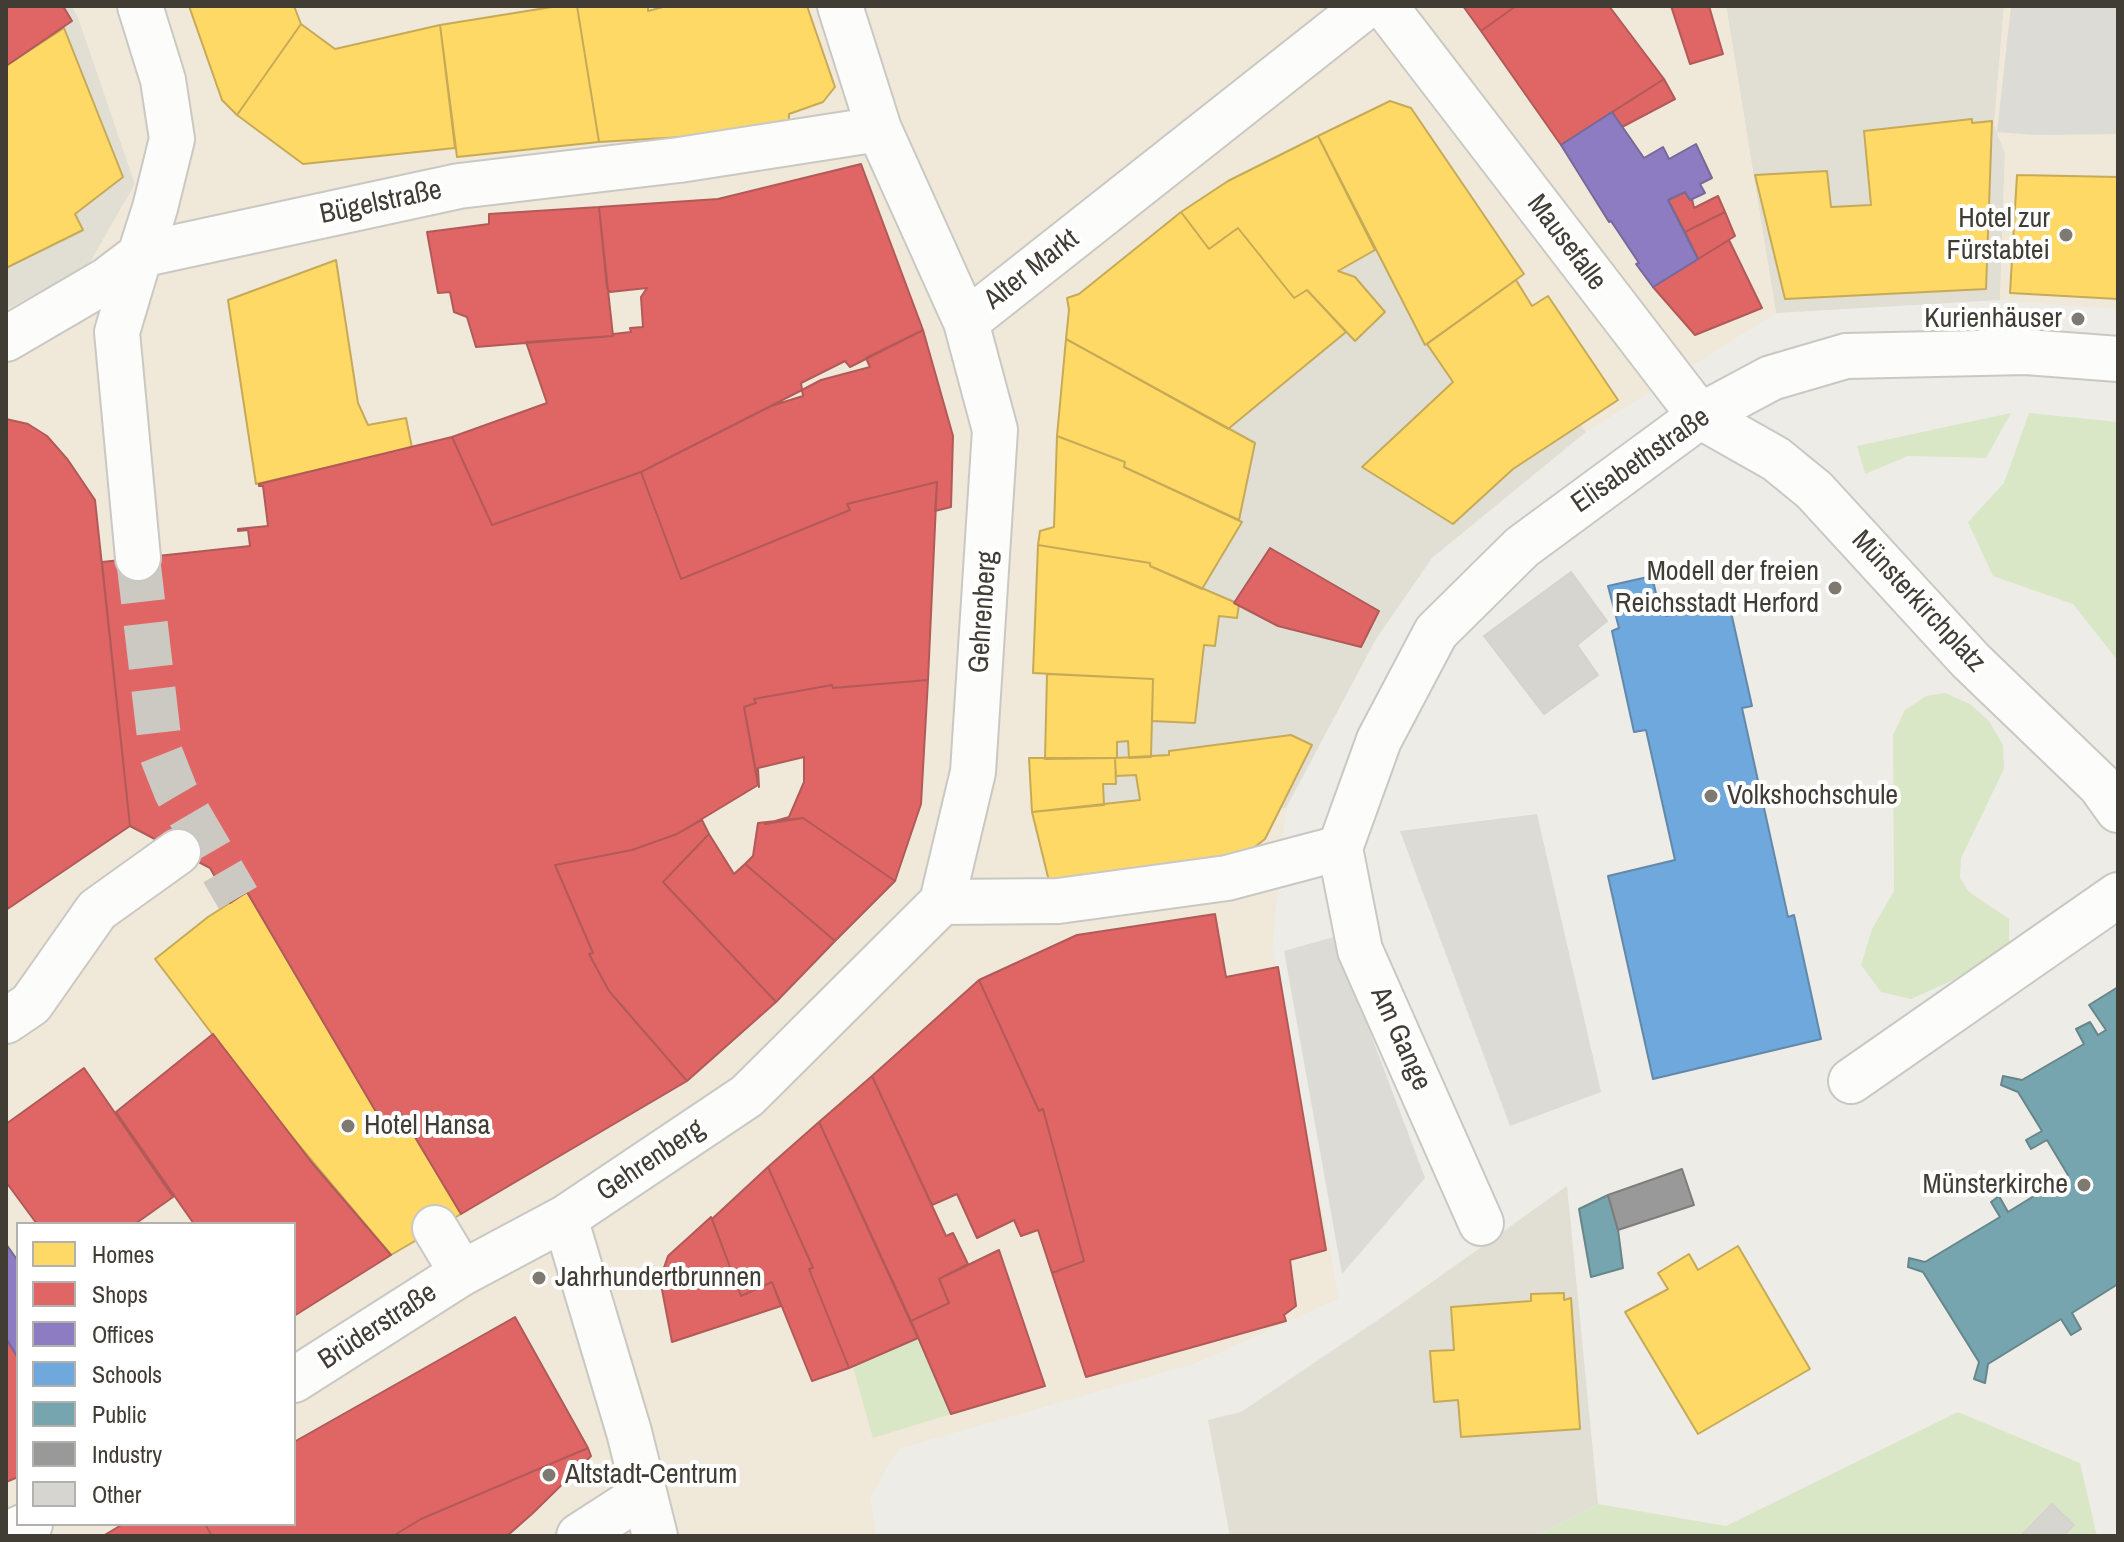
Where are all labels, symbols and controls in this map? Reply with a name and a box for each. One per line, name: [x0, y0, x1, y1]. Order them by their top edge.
street label: Bügelstraße: [317, 174, 445, 232]
street label: Mausefalle: [1519, 189, 1613, 297]
place label: Hotel zur Fürstabtei: [1947, 202, 2050, 268]
street label: Alter Markt: [978, 223, 1086, 317]
marker: Hotel zur Fürstabtei: [2057, 226, 2075, 244]
place label: Kurienhäuser: [1924, 302, 2062, 336]
marker: Kurienhäuser: [2069, 310, 2087, 328]
street label: Elisabethstraße: [1566, 401, 1716, 521]
street label: Münsterkirchplatz: [1844, 524, 1992, 680]
street label: Gehrenberg: [963, 550, 1005, 674]
place label: Modell der freien Reichsstadt Herford: [1615, 555, 1819, 621]
marker: Modell der freien Reichsstadt Herford: [1826, 579, 1844, 597]
place label: Volkshochschule: [1727, 779, 1898, 813]
marker: Volkshochschule: [1702, 787, 1720, 805]
street label: Am Gange: [1362, 982, 1438, 1096]
place label: Hotel Hansa: [364, 1109, 490, 1143]
street label: Gehrenberg: [591, 1113, 711, 1209]
marker: Hotel Hansa: [339, 1117, 357, 1135]
place label: Münsterkirche: [1923, 1168, 2068, 1202]
marker: Münsterkirche: [2075, 1176, 2093, 1194]
legend: [16, 1222, 296, 1526]
text: Homes: [92, 1238, 154, 1270]
place label: Jahrhundertbrunnen: [555, 1261, 762, 1295]
marker: Jahrhundertbrunnen: [530, 1269, 548, 1287]
street label: Brüderstraße: [313, 1276, 443, 1378]
text: Shops: [92, 1278, 148, 1310]
text: Offices: [92, 1318, 154, 1350]
text: Schools: [92, 1358, 162, 1390]
text: Public: [92, 1398, 147, 1430]
text: Industry: [92, 1438, 162, 1470]
place label: Altstadt-Centrum: [565, 1458, 737, 1492]
marker: Altstadt-Centrum: [540, 1466, 558, 1484]
text: Other: [92, 1478, 141, 1510]

